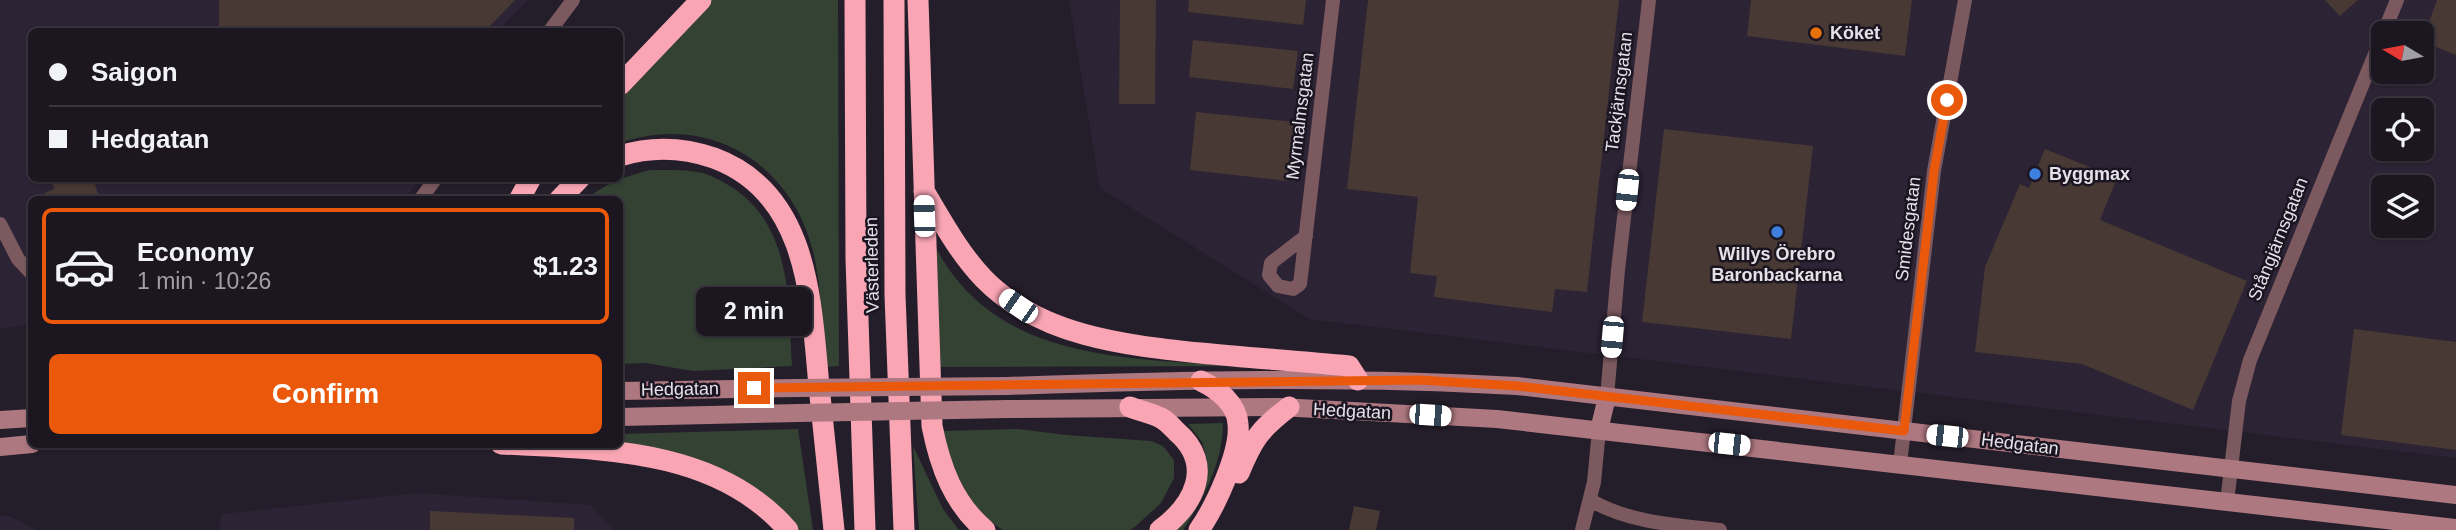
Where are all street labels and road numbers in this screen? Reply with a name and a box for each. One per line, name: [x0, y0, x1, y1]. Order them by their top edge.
street label: Tackjärnsgatan: [1602, 31, 1636, 153]
street label: Myrmalmsgatan: [1282, 51, 1318, 181]
street label: Stångjärnsgatan: [2244, 174, 2312, 304]
street label: Smidesgatan: [1892, 176, 1924, 282]
street label: Västerleden: [861, 217, 883, 313]
street label: Hedgatan: [641, 378, 719, 400]
street label: Hedgatan: [1312, 399, 1392, 423]
street label: Hedgatan: [1980, 429, 2060, 459]

